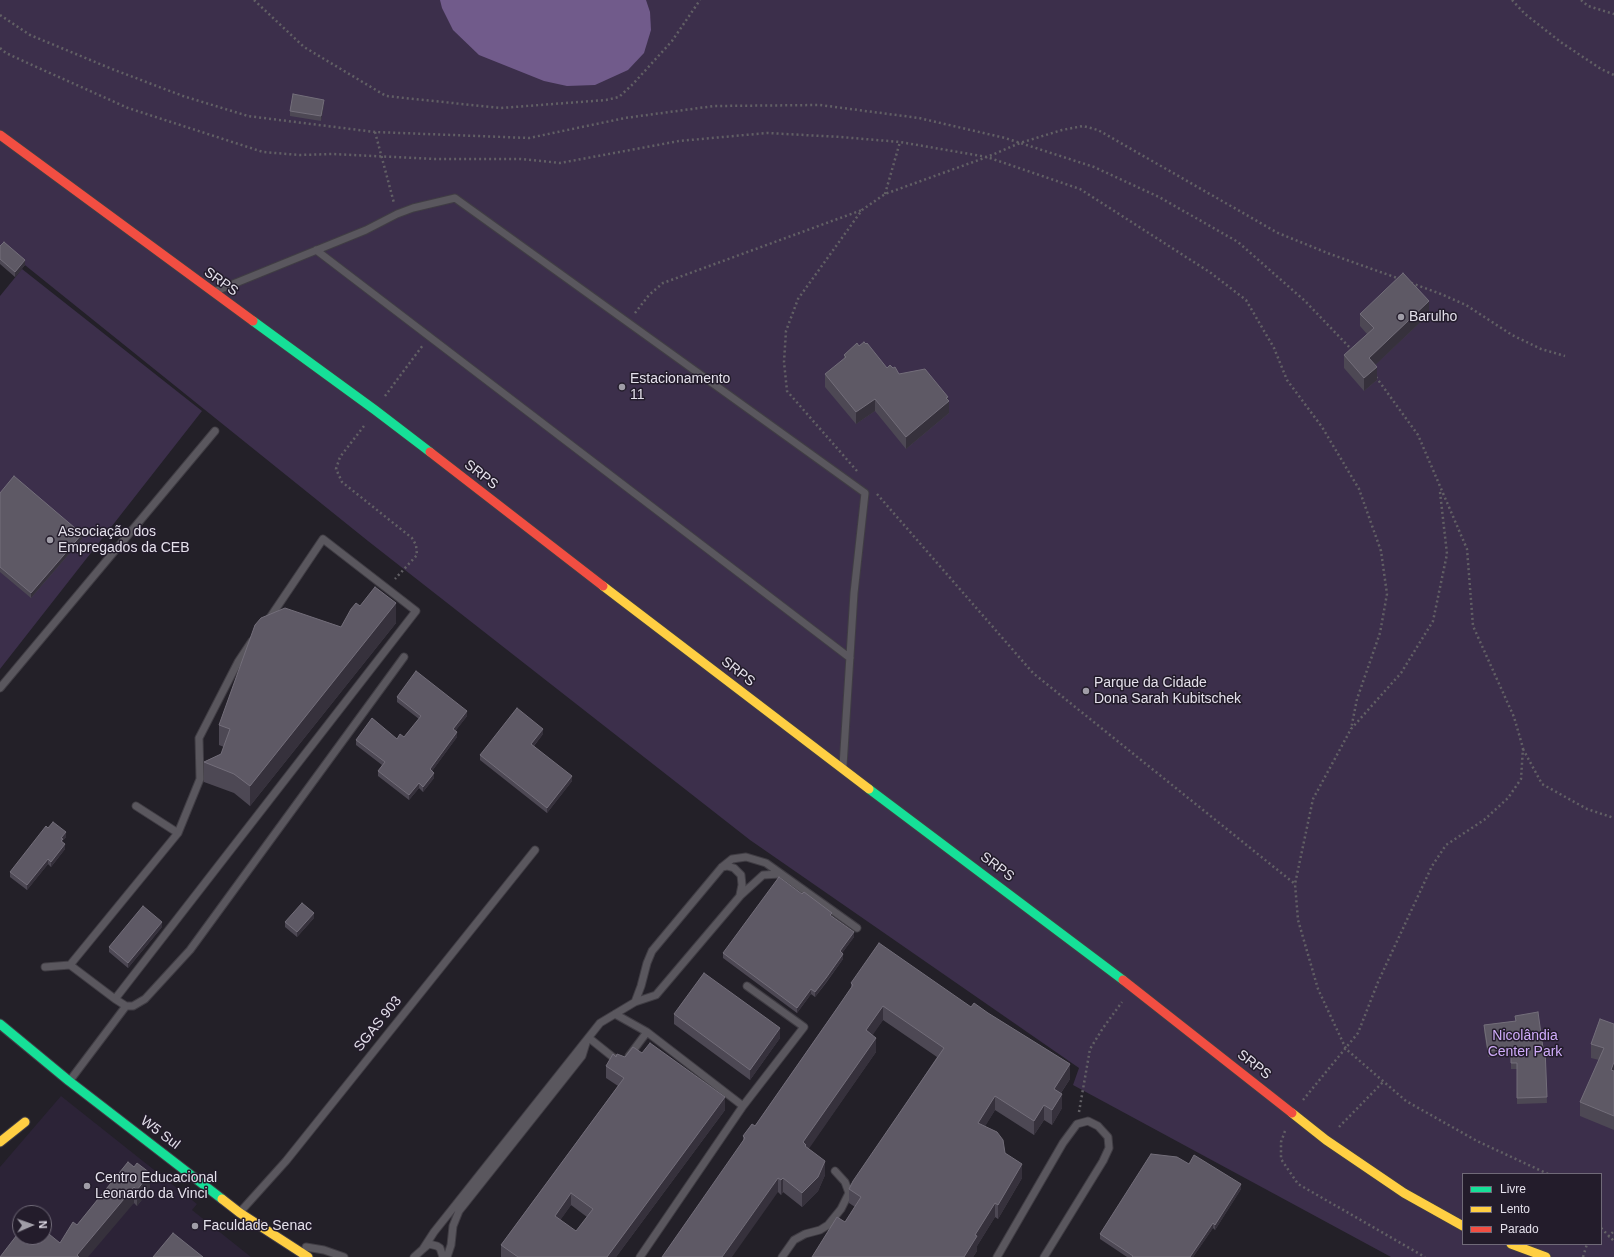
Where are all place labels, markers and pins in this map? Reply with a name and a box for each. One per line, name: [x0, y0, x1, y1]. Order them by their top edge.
place label: Barulho: [1409, 309, 1457, 325]
marker: Barulho: [1396, 312, 1406, 322]
place label: Estacionamento 11: [630, 371, 730, 404]
marker: Estacionamento 11: [617, 382, 627, 392]
place label: Associação dos Empregados da CEB: [58, 524, 190, 556]
marker: Associação dos Empregados da CEB: [45, 535, 55, 545]
place label: Parque da Cidade Dona Sarah Kubitschek: [1094, 675, 1241, 708]
marker: Parque da Cidade Dona Sarah Kubitschek: [1081, 686, 1091, 696]
place label: Centro Educacional Leonardo da Vinci: [95, 1170, 217, 1202]
marker: Centro Educacional Leonardo da Vinci: [82, 1181, 92, 1191]
place label: Faculdade Senac: [203, 1218, 312, 1234]
marker: Faculdade Senac: [190, 1221, 200, 1231]

